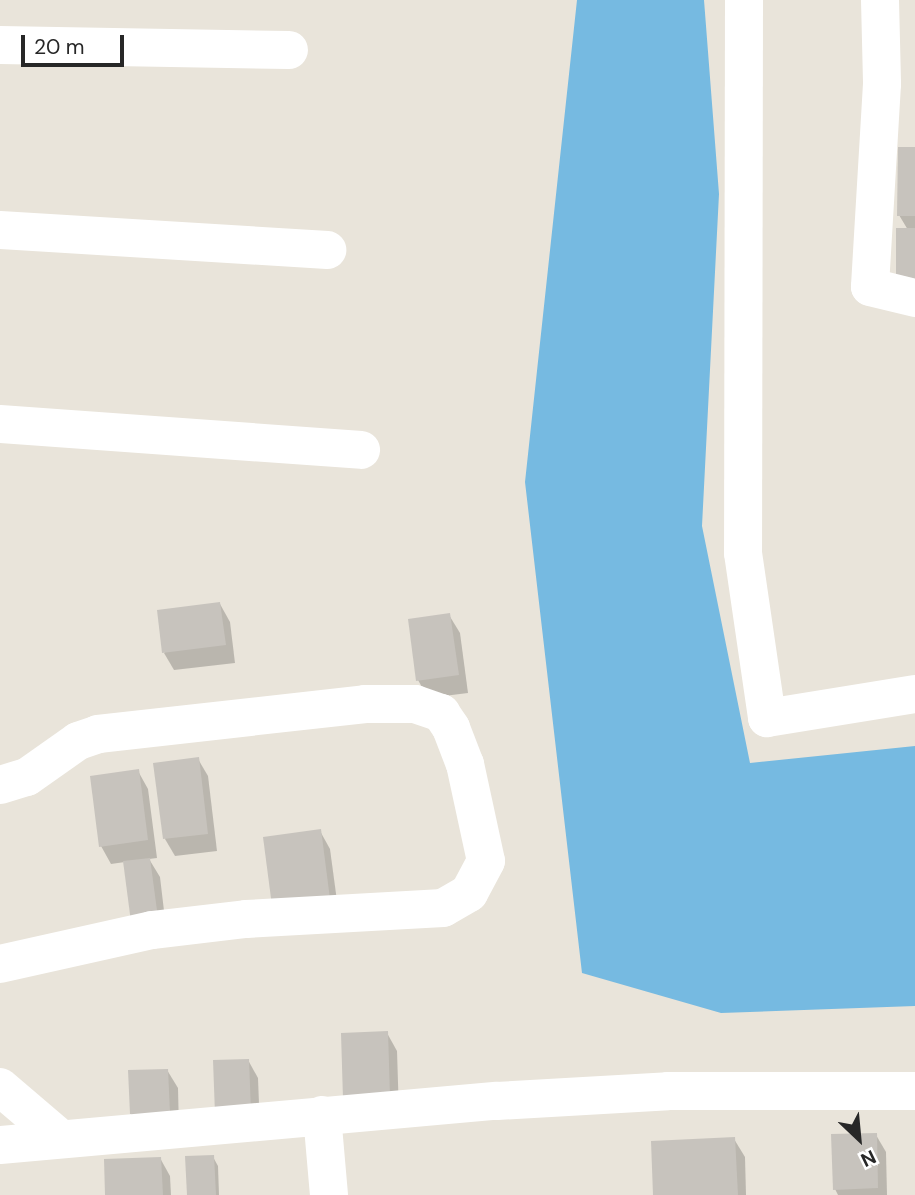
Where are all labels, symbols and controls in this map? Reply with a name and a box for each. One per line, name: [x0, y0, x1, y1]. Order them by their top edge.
scale bar: [24, 21, 128, 65]
text: 20 m: [34, 33, 85, 61]
north arrow: [824, 1104, 894, 1174]
text: N: [857, 1144, 880, 1173]

